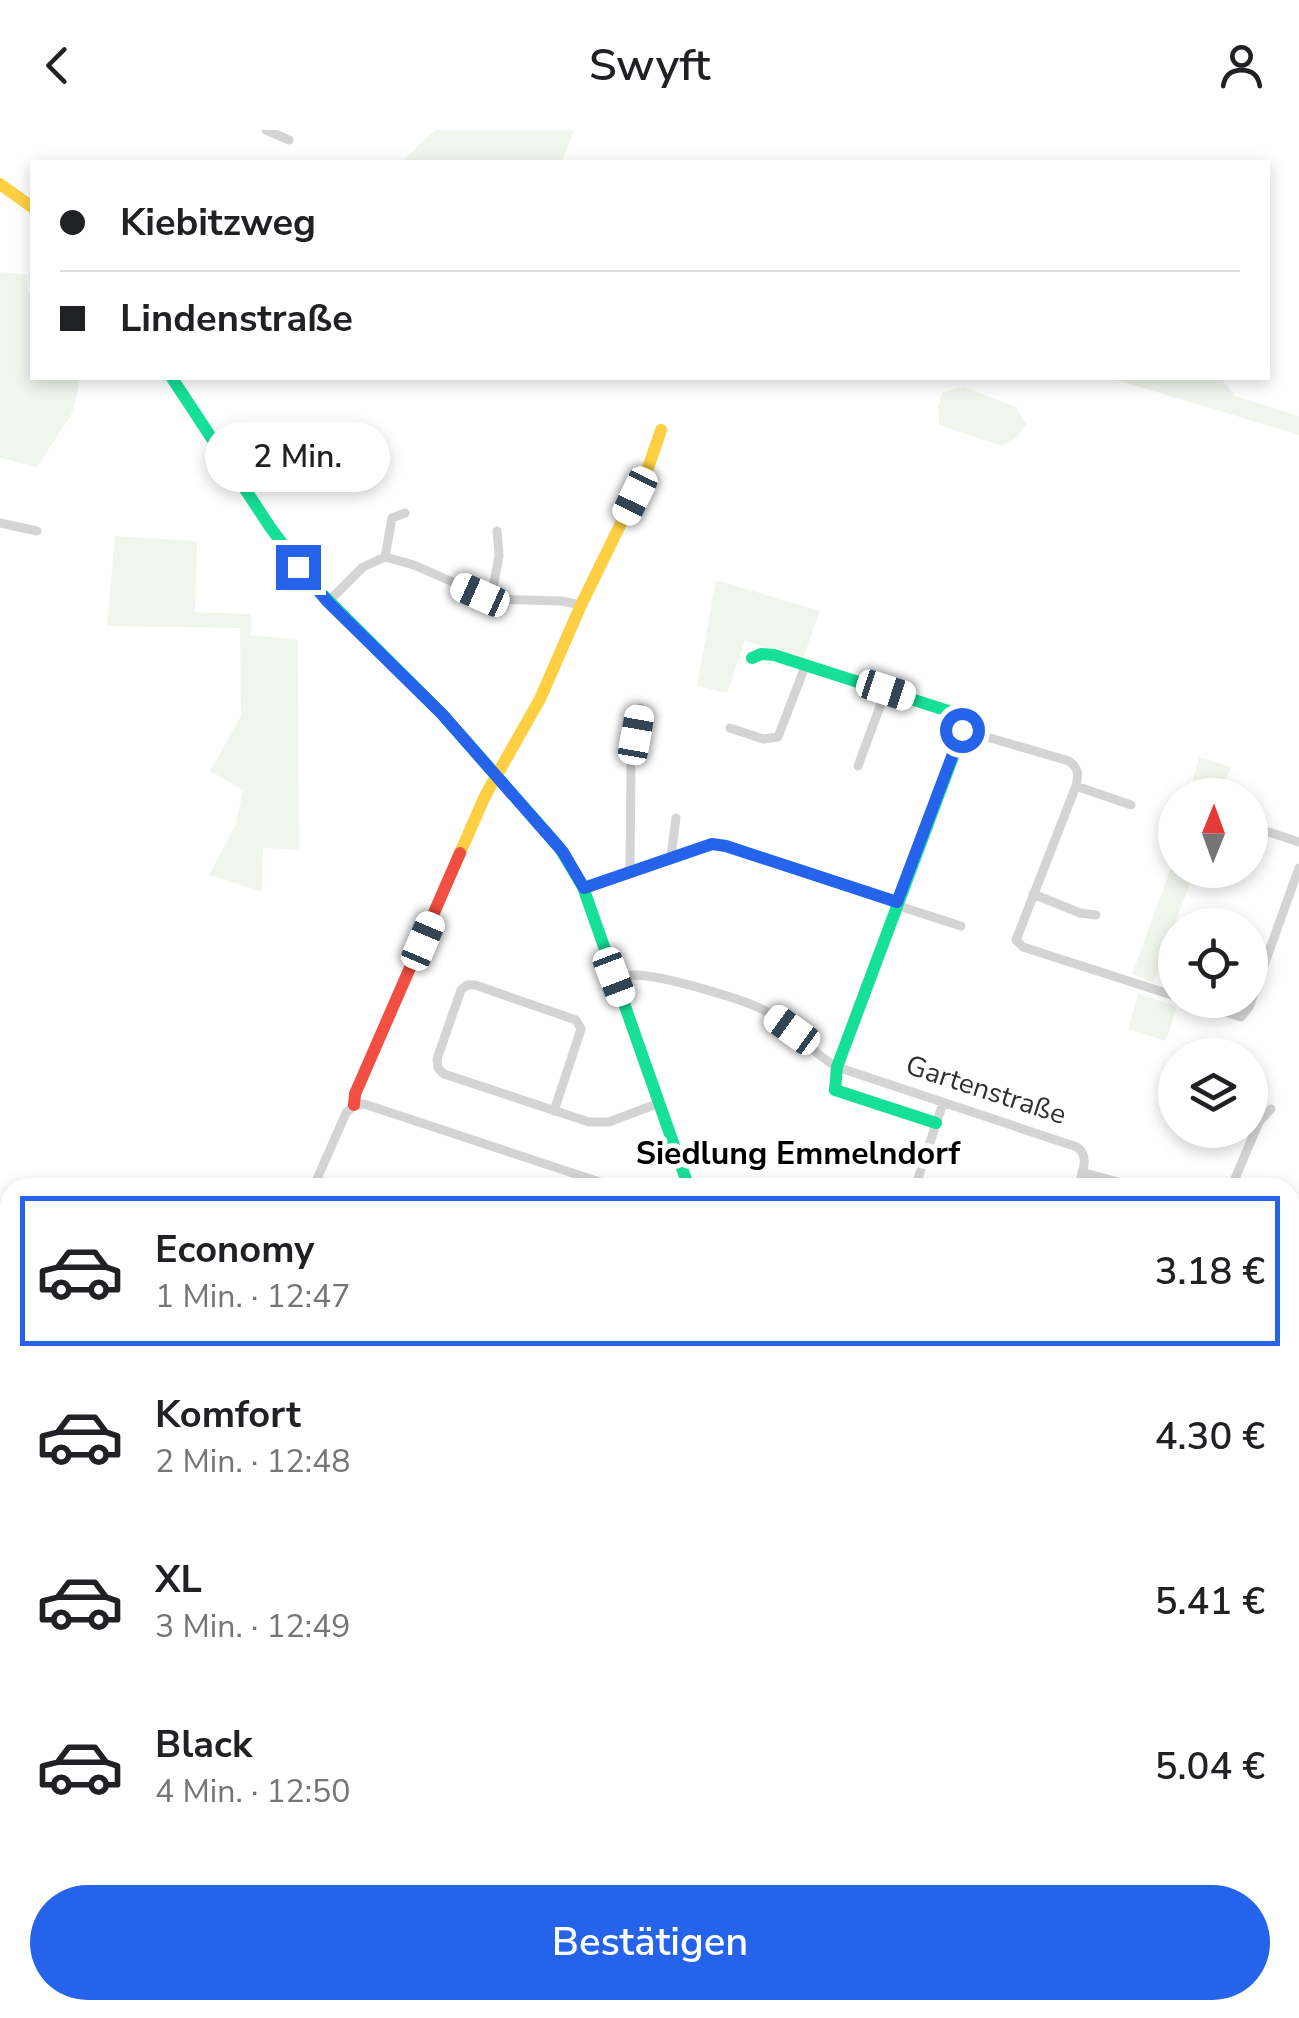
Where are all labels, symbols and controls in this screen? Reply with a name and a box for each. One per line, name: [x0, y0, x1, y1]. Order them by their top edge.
text: Swyft: [589, 35, 710, 96]
icon: back: [30, 38, 85, 93]
icon: person: [1214, 38, 1269, 93]
text: Kiebitzweg: [120, 197, 316, 248]
text: Lindenstraße: [120, 293, 353, 344]
callout: 2 Min.: [206, 422, 390, 492]
text: 2 Min.: [253, 435, 342, 478]
car: [608, 462, 662, 530]
route end: [276, 545, 321, 590]
car: [446, 569, 514, 621]
car: [853, 666, 919, 714]
car: [616, 703, 656, 767]
route start: [940, 708, 985, 753]
north arrow: [1158, 778, 1268, 888]
map controls: [1158, 778, 1268, 1148]
car: [397, 908, 449, 974]
button: locate: [1158, 908, 1268, 1018]
car: [589, 944, 639, 1010]
car: [759, 1000, 825, 1060]
button: layers: [1158, 1038, 1268, 1148]
street label: Gartenstraße: [901, 1046, 1071, 1134]
district label: Siedlung Emmelndorf: [636, 1132, 962, 1175]
text: Economy: [155, 1224, 314, 1275]
icon: car: [35, 1226, 125, 1316]
text: 3.18 €: [1155, 1246, 1265, 1297]
text: 1 Min. · 12:47: [155, 1275, 351, 1318]
text: Komfort: [155, 1389, 301, 1440]
icon: car: [35, 1391, 125, 1481]
text: 4.30 €: [1155, 1411, 1265, 1462]
text: 2 Min. · 12:48: [155, 1440, 351, 1483]
text: XL: [155, 1554, 202, 1605]
icon: car: [35, 1556, 125, 1646]
text: 5.41 €: [1155, 1576, 1265, 1627]
text: 3 Min. · 12:49: [155, 1605, 351, 1648]
text: Black: [155, 1719, 252, 1770]
icon: car: [35, 1721, 125, 1811]
text: 5.04 €: [1155, 1741, 1265, 1792]
text: 4 Min. · 12:50: [155, 1770, 351, 1813]
button: Bestätigen: [30, 1885, 1270, 2000]

